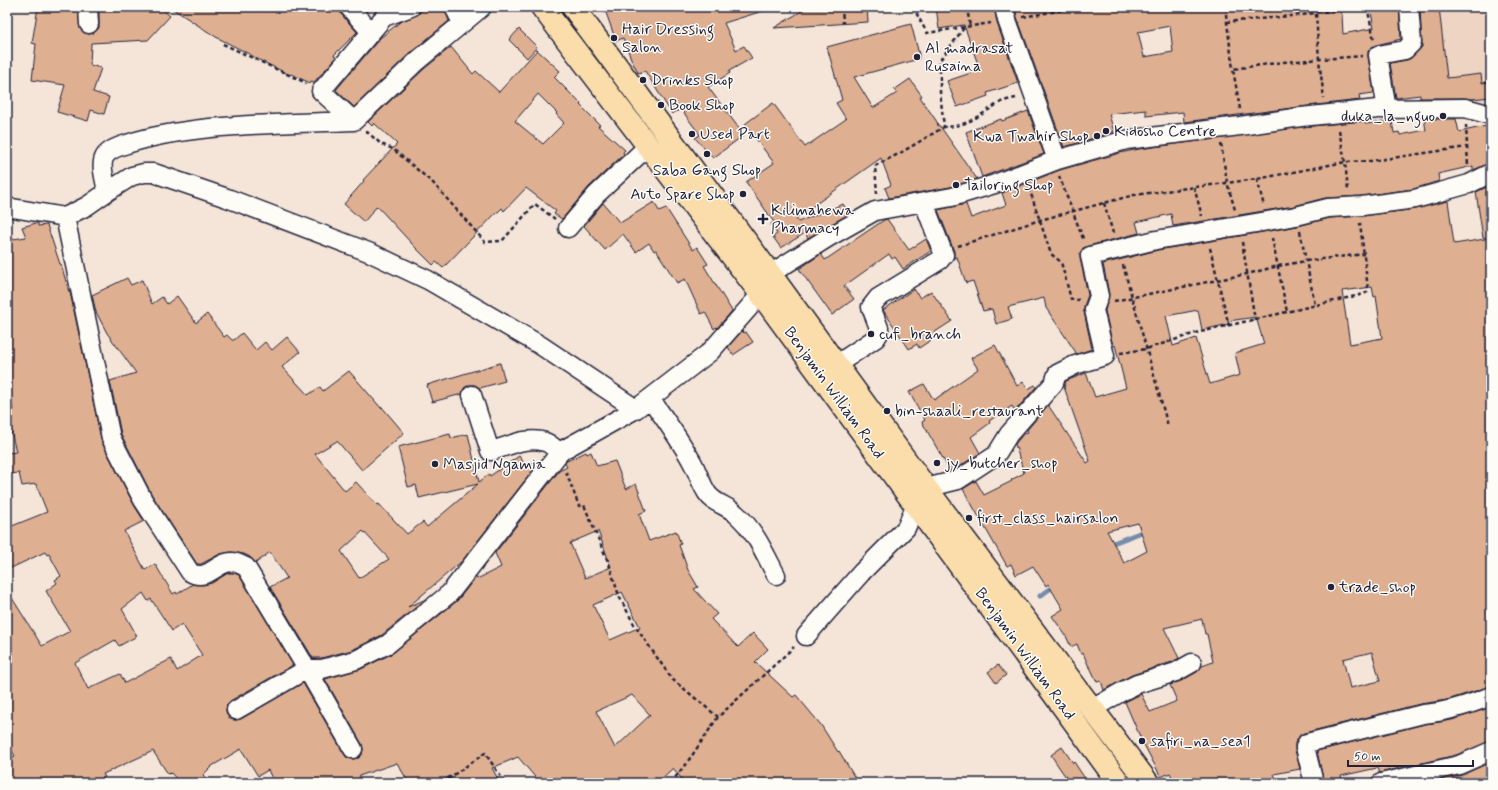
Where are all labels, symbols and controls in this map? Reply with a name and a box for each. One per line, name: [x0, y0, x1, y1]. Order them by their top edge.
place label: Hair Dressing Salon: [622, 19, 714, 58]
marker: Hair Dressing Salon: [609, 33, 619, 43]
place label: Al madrasat Rusaina: [925, 38, 1014, 77]
marker: Al madrasat Rusaina: [912, 52, 922, 62]
place label: Drinks Shop: [651, 70, 734, 91]
marker: Drinks Shop: [638, 75, 648, 85]
place label: Book Shop: [669, 95, 735, 116]
marker: Book Shop: [656, 100, 666, 110]
place label: duka_la_nguo: [1341, 106, 1435, 128]
marker: duka_la_nguo: [1438, 111, 1448, 121]
place label: Kidosho Centre: [1114, 121, 1217, 142]
place label: Used Part: [700, 124, 770, 145]
place label: Kwa Twahir Shop: [973, 126, 1089, 147]
marker: Kidosho Centre: [1101, 126, 1111, 136]
marker: Used Part: [687, 129, 697, 139]
marker: Kwa Twahir Shop: [1092, 131, 1102, 141]
marker: Saba Gang Shop: [702, 149, 712, 159]
place label: Saba Gang Shop: [653, 160, 761, 182]
place label: Tailoring Shop: [964, 175, 1053, 197]
marker: Tailoring Shop: [951, 180, 961, 190]
place label: Auto Spare Shop: [630, 184, 735, 205]
marker: Auto Spare Shop: [738, 189, 748, 199]
place label: Kilimahewa Pharmacy: [771, 200, 854, 239]
marker: Kilimahewa Pharmacy: [758, 214, 768, 224]
street label: Benjamin William Road: [779, 323, 889, 463]
place label: cuf_branch: [879, 324, 961, 345]
marker: cuf_branch: [866, 329, 876, 339]
place label: bin-shaali_restaurant: [895, 401, 1044, 422]
marker: bin-shaali_restaurant: [882, 406, 892, 416]
place label: jy_butcher_shop: [944, 453, 1058, 474]
place label: Masjid Ngamia: [443, 454, 546, 476]
marker: jy_butcher_shop: [932, 458, 942, 468]
marker: Masjid Ngamia: [430, 459, 440, 469]
place label: first_class_hairsalon: [977, 508, 1118, 529]
marker: first_class_hairsalon: [964, 513, 974, 523]
place label: trade_shop: [1338, 577, 1416, 598]
marker: trade_shop: [1326, 582, 1336, 592]
street label: Benjamin William Road: [970, 584, 1080, 724]
place label: safiri_na_sea1: [1150, 731, 1250, 752]
marker: safiri_na_sea1: [1137, 736, 1147, 746]
scale bar: [1348, 742, 1473, 768]
text: 50 m: [1354, 749, 1381, 765]

